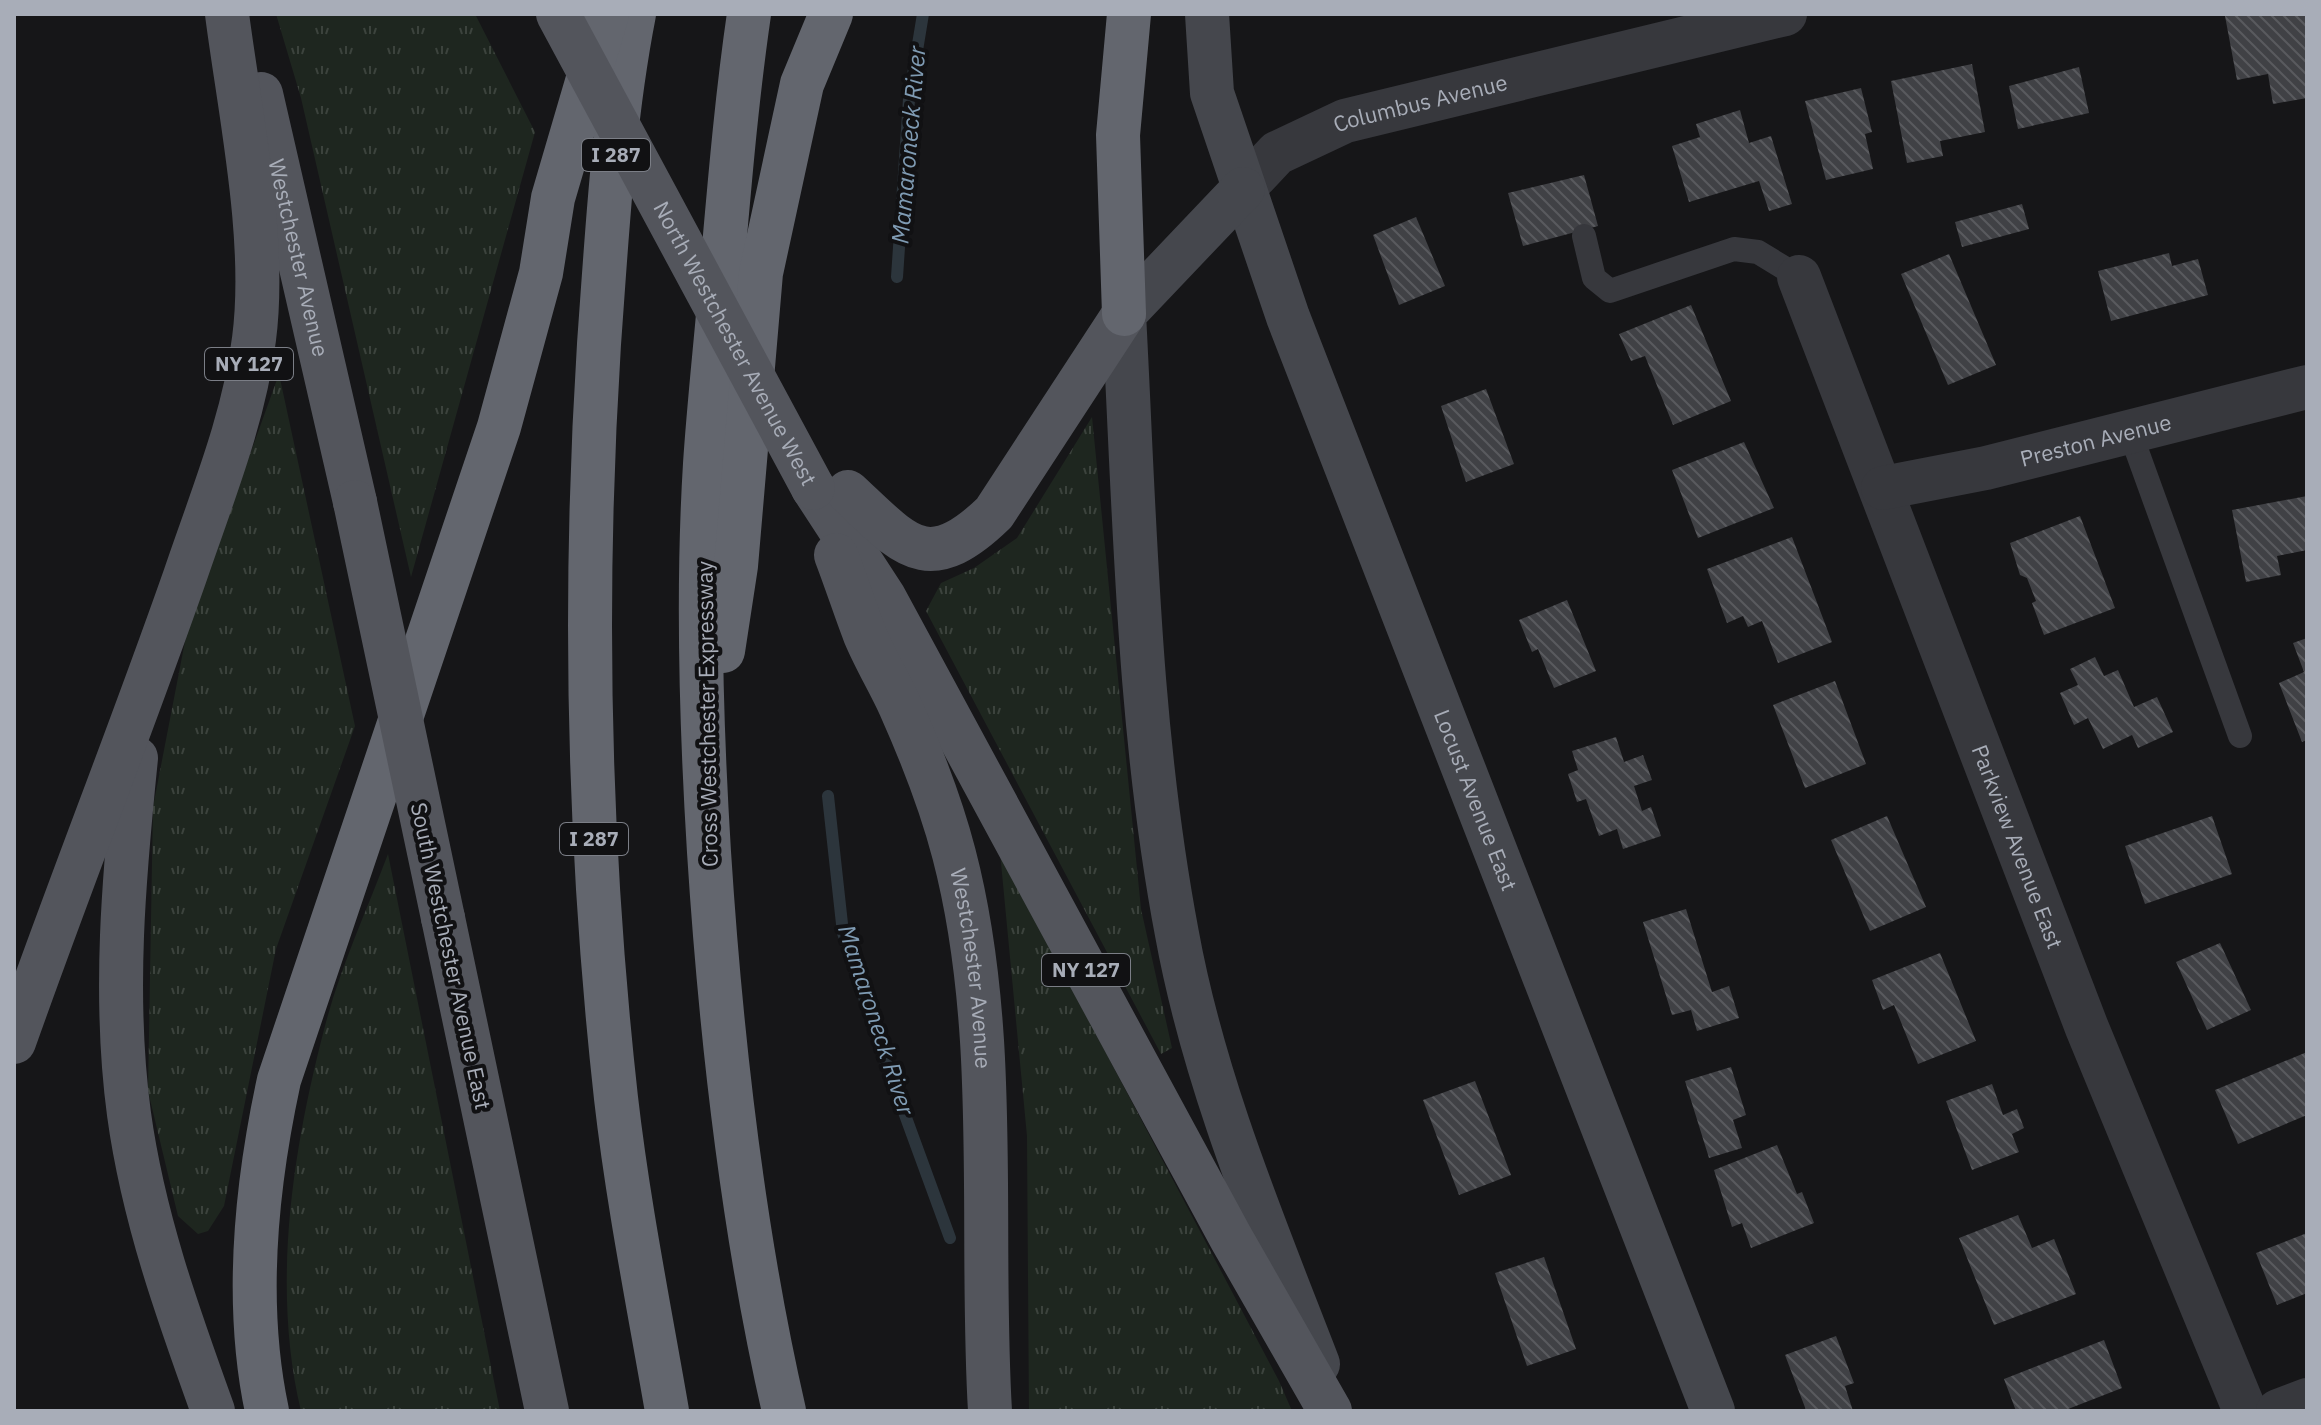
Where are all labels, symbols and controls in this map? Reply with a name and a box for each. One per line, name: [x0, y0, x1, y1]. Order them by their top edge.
water label: Mamaroneck River: [883, 43, 933, 245]
street label: Columbus Avenue: [1328, 67, 1510, 139]
road number: I 287: [582, 139, 650, 171]
street label: Westchester Avenue: [262, 156, 336, 359]
street label: North Westchester Avenue West: [647, 196, 824, 490]
road number: NY 127: [205, 348, 293, 380]
street label: Preston Avenue: [2017, 407, 2174, 473]
street label: Cross Westchester Expressway: [689, 561, 724, 867]
street label: Locust Avenue East: [1428, 705, 1524, 895]
street label: Parkview Avenue East: [1966, 740, 2070, 953]
street label: South Westchester Avenue East: [405, 800, 498, 1112]
road number: I 287: [560, 823, 628, 855]
street label: Westchester Avenue: [944, 865, 999, 1069]
water label: Mamaroneck River: [831, 920, 923, 1120]
road number: NY 127: [1042, 954, 1130, 986]

